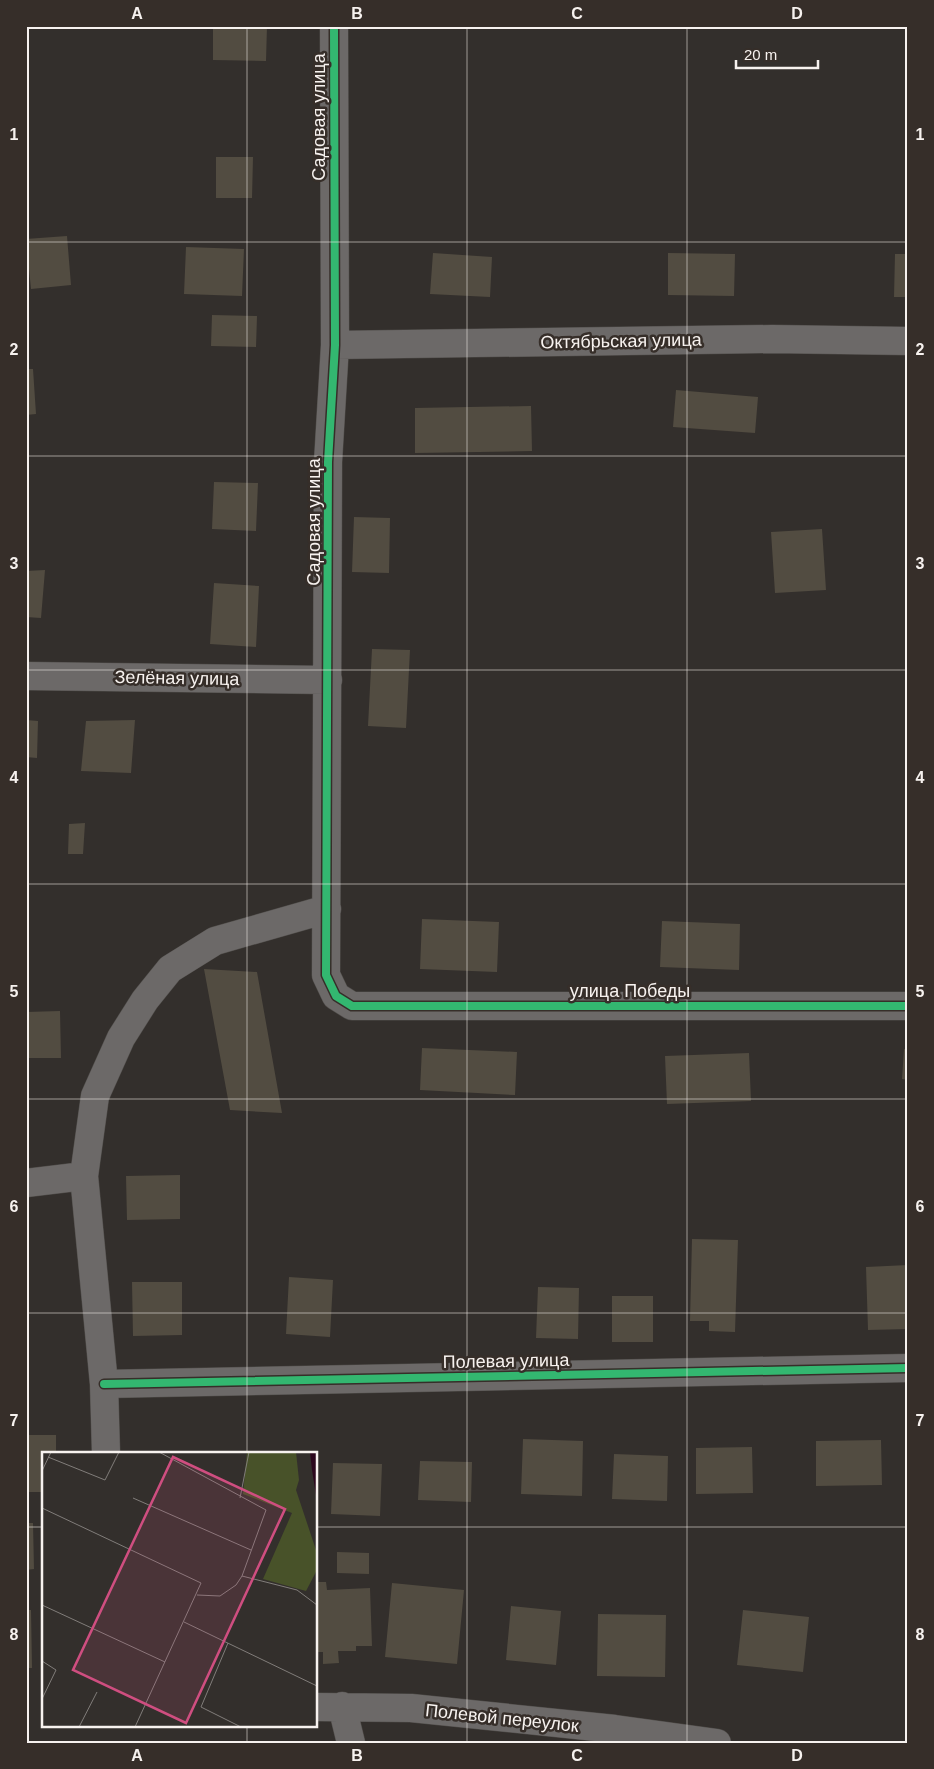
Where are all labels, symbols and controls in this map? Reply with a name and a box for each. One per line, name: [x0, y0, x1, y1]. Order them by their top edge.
text: A: [131, 5, 143, 22]
text: B: [351, 5, 363, 22]
text: C: [571, 5, 583, 22]
text: D: [791, 5, 803, 22]
scale bar: [736, 38, 819, 70]
text: 20 m: [744, 46, 777, 63]
street label: Садовая улица: [309, 52, 329, 181]
text: 1: [10, 126, 19, 143]
text: 1: [916, 126, 925, 143]
street label: Октябрьская улица: [540, 330, 703, 352]
text: 2: [10, 341, 19, 358]
text: 2: [916, 341, 925, 358]
street label: Садовая улица: [304, 457, 324, 586]
text: 3: [10, 555, 19, 572]
text: 3: [916, 555, 925, 572]
street label: Зелёная улица: [114, 667, 241, 689]
text: 4: [10, 769, 19, 786]
text: 4: [916, 769, 925, 786]
street label: улица Победы: [570, 981, 690, 1001]
text: 5: [10, 983, 19, 1000]
text: 5: [916, 983, 925, 1000]
text: 6: [10, 1198, 19, 1215]
text: 6: [916, 1198, 925, 1215]
street label: Полевая улица: [442, 1350, 570, 1372]
text: 7: [10, 1412, 19, 1429]
text: 7: [916, 1412, 925, 1429]
inset map: [42, 1452, 318, 1726]
text: 8: [10, 1626, 19, 1643]
text: 8: [916, 1626, 925, 1643]
street label: Полевой переулок: [424, 1700, 580, 1736]
text: A: [131, 1747, 143, 1764]
text: B: [351, 1747, 363, 1764]
text: C: [571, 1747, 583, 1764]
text: D: [791, 1747, 803, 1764]

